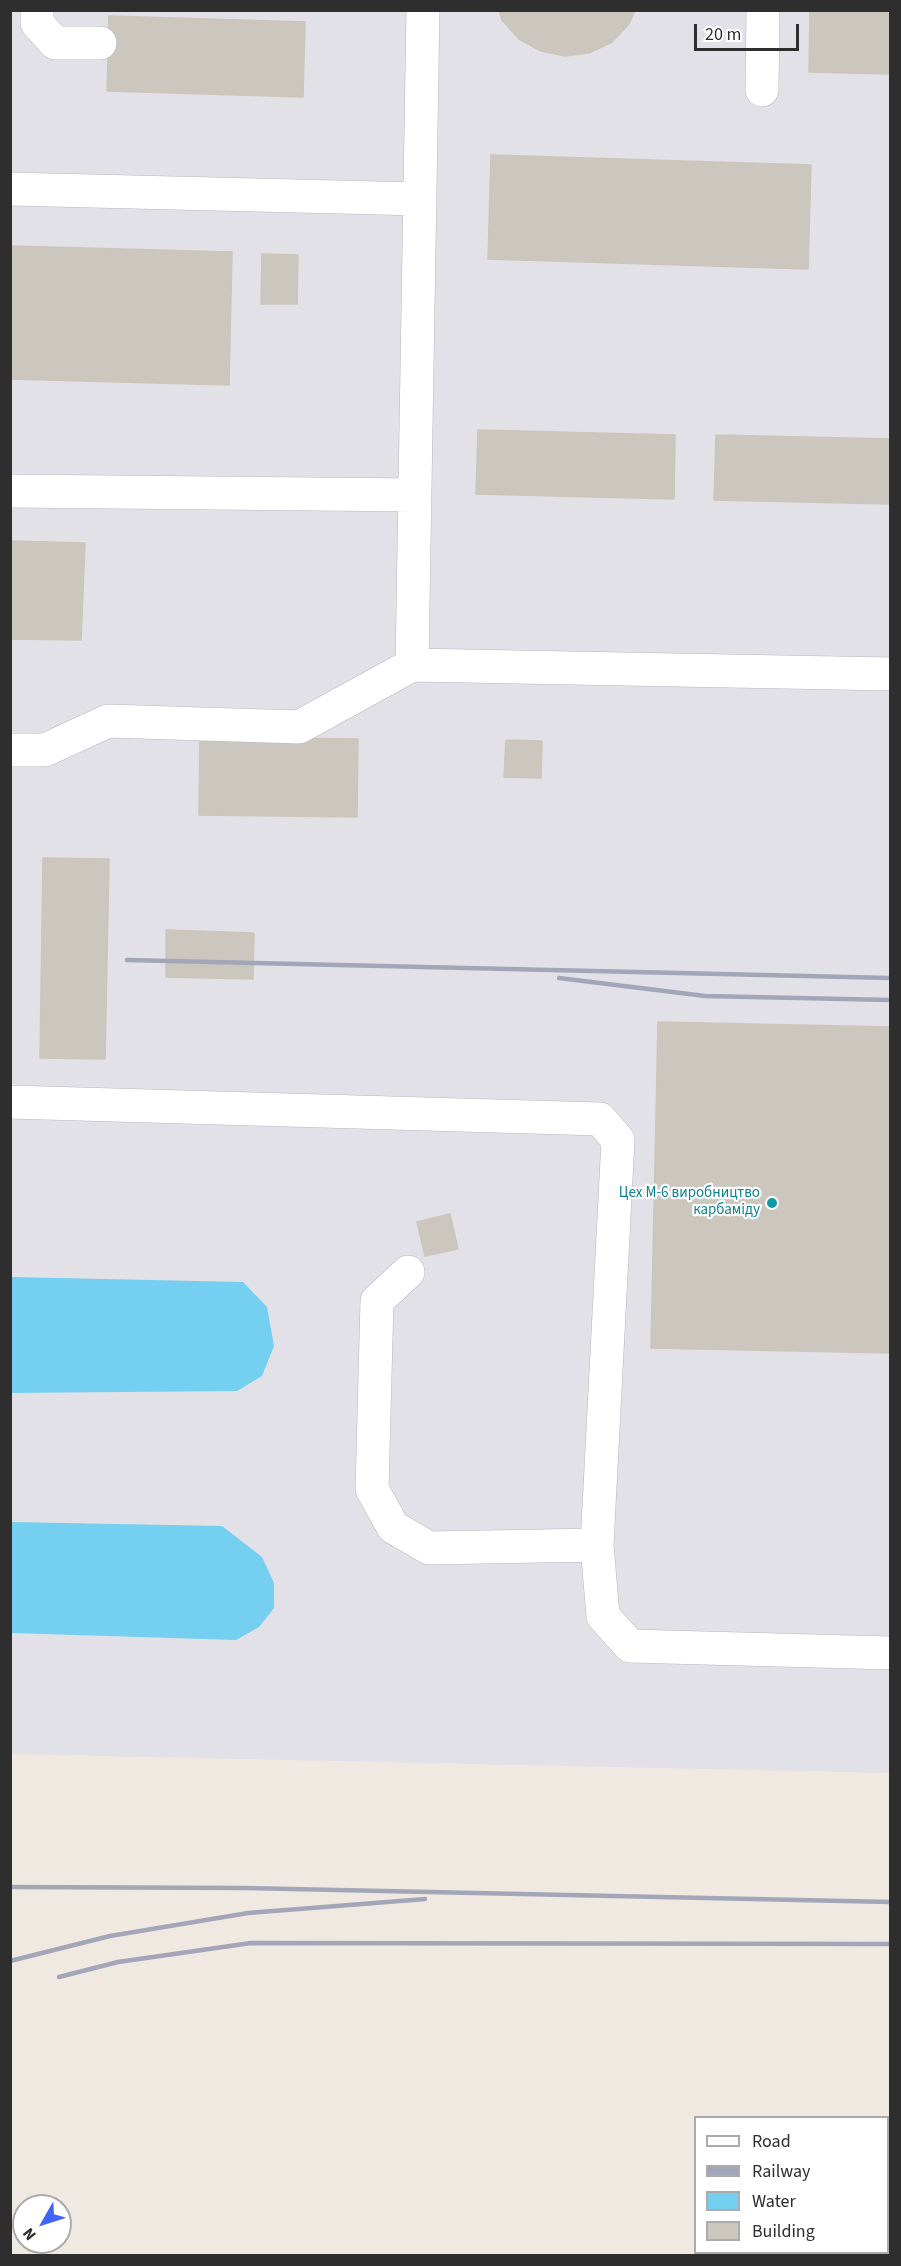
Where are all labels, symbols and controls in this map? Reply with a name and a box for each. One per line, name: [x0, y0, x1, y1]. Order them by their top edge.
scale bar: [697, 12, 802, 50]
text: 20 m: [705, 22, 741, 47]
place label: Цех М-6 виробництво карбаміду: [619, 1185, 760, 1220]
marker: Цех М-6 виробництво карбаміду: [765, 1196, 779, 1210]
legend: [694, 2116, 889, 2254]
text: Road: [752, 2129, 791, 2154]
text: Railway: [752, 2159, 811, 2184]
text: Water: [752, 2189, 796, 2214]
north arrow: [12, 2194, 72, 2254]
text: Building: [752, 2219, 815, 2244]
text: N: [18, 2223, 41, 2245]

